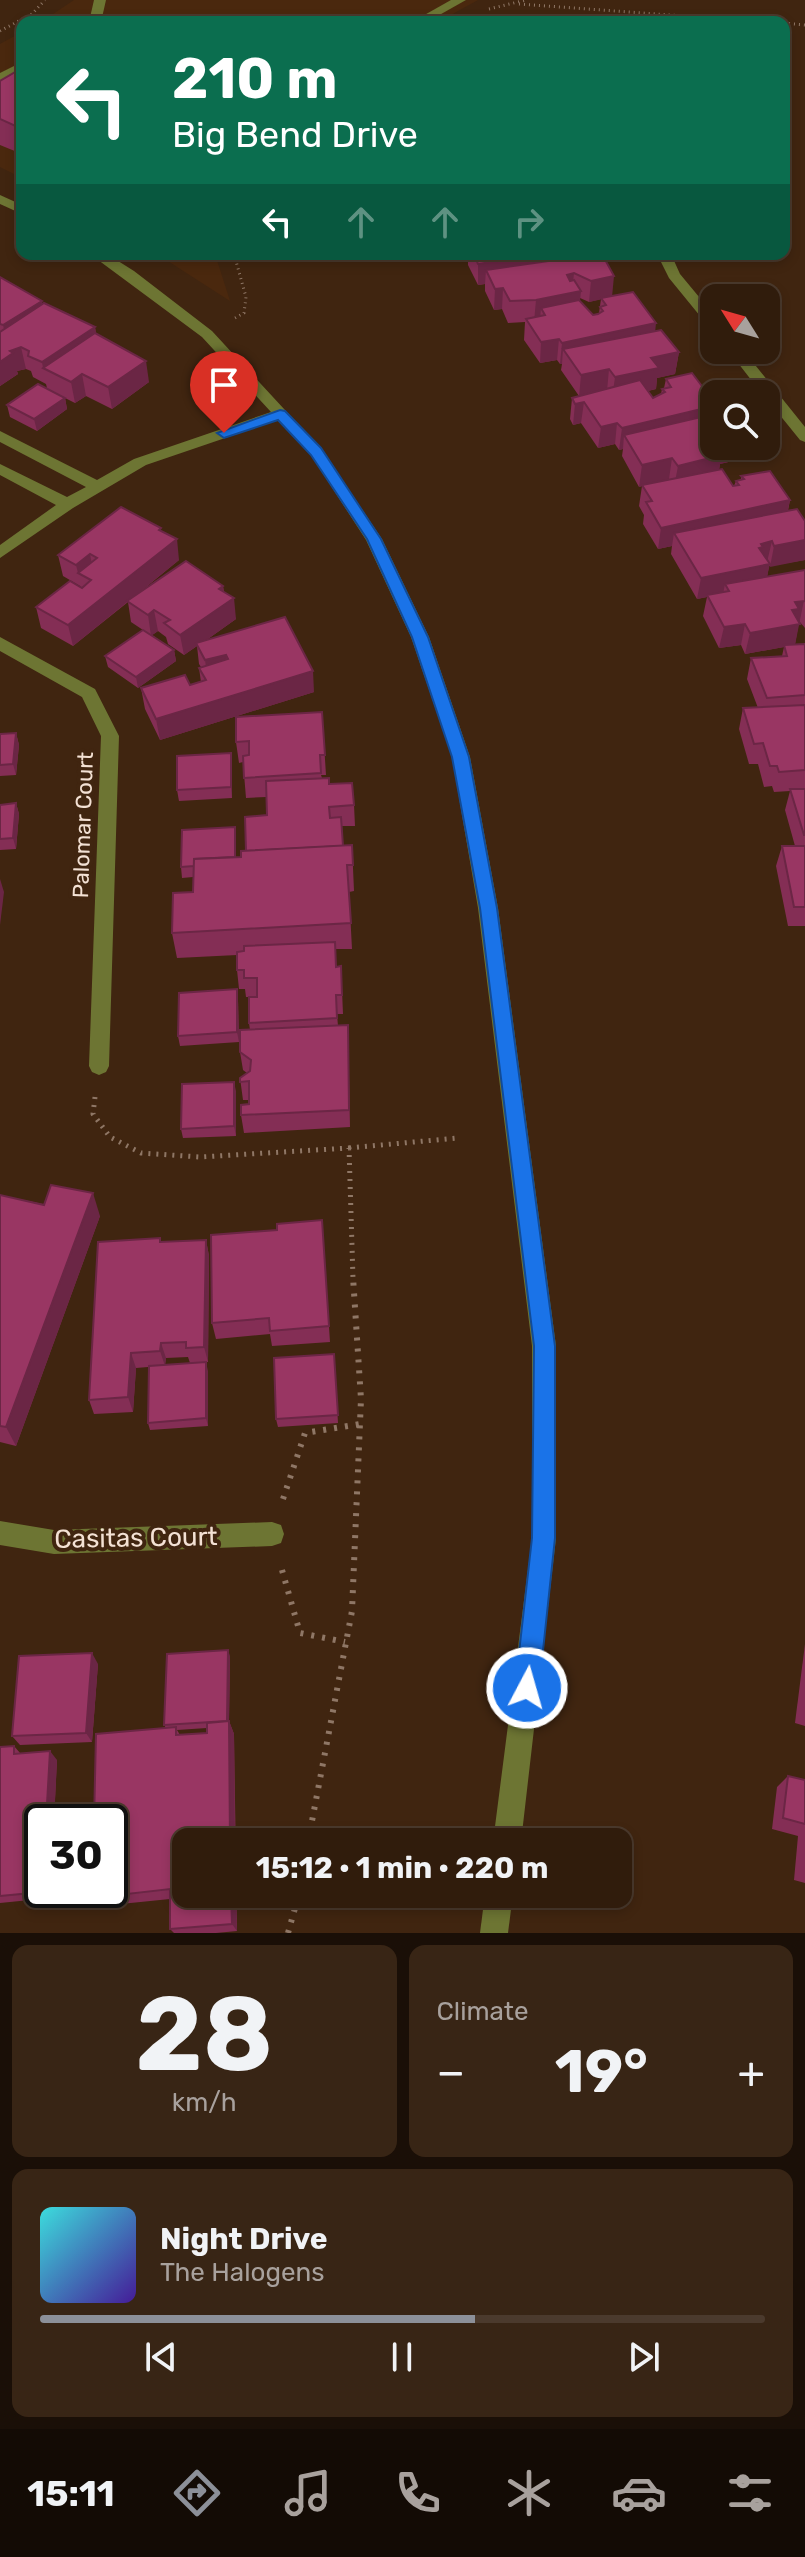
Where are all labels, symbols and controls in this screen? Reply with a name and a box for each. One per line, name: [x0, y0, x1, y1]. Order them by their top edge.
text: 210 m: [172, 46, 338, 112]
icon: left: [40, 48, 144, 152]
text: Big Bend Drive: [172, 113, 418, 156]
icon: left: [255, 200, 299, 244]
icon: ahead: [339, 200, 383, 244]
icon: ahead: [423, 200, 467, 244]
icon: right: [507, 200, 551, 244]
north arrow: [700, 284, 780, 364]
map controls: [700, 284, 780, 460]
pin: [190, 351, 258, 433]
icon: arrive: [202, 363, 246, 407]
button: search: [700, 380, 780, 460]
street label: Palomar Court: [67, 751, 99, 899]
street label: Casitas Court: [54, 1521, 218, 1555]
position arrow: [485, 1646, 569, 1730]
speed limit sign: 30: [24, 1804, 128, 1908]
text: 15:12 · 1 min · 220 m: [256, 1850, 548, 1886]
text: 28: [135, 1973, 273, 2096]
text: Climate: [437, 1996, 529, 2027]
text: 19°: [555, 2036, 648, 2107]
text: −: [437, 2046, 465, 2098]
text: +: [738, 2046, 765, 2098]
text: km/h: [172, 2087, 237, 2118]
text: Night Drive: [160, 2221, 328, 2257]
text: The Halogens: [160, 2257, 325, 2288]
icon: previous: [139, 2335, 183, 2379]
icon: pause: [380, 2335, 424, 2379]
icon: next: [622, 2335, 666, 2379]
icon: directions: [169, 2465, 225, 2521]
icon: music: [280, 2465, 336, 2521]
icon: phone: [390, 2465, 446, 2521]
icon: climate: [501, 2465, 557, 2521]
icon: car: [611, 2465, 667, 2521]
icon: filters: [722, 2465, 778, 2521]
text: 15:11: [27, 2472, 115, 2515]

